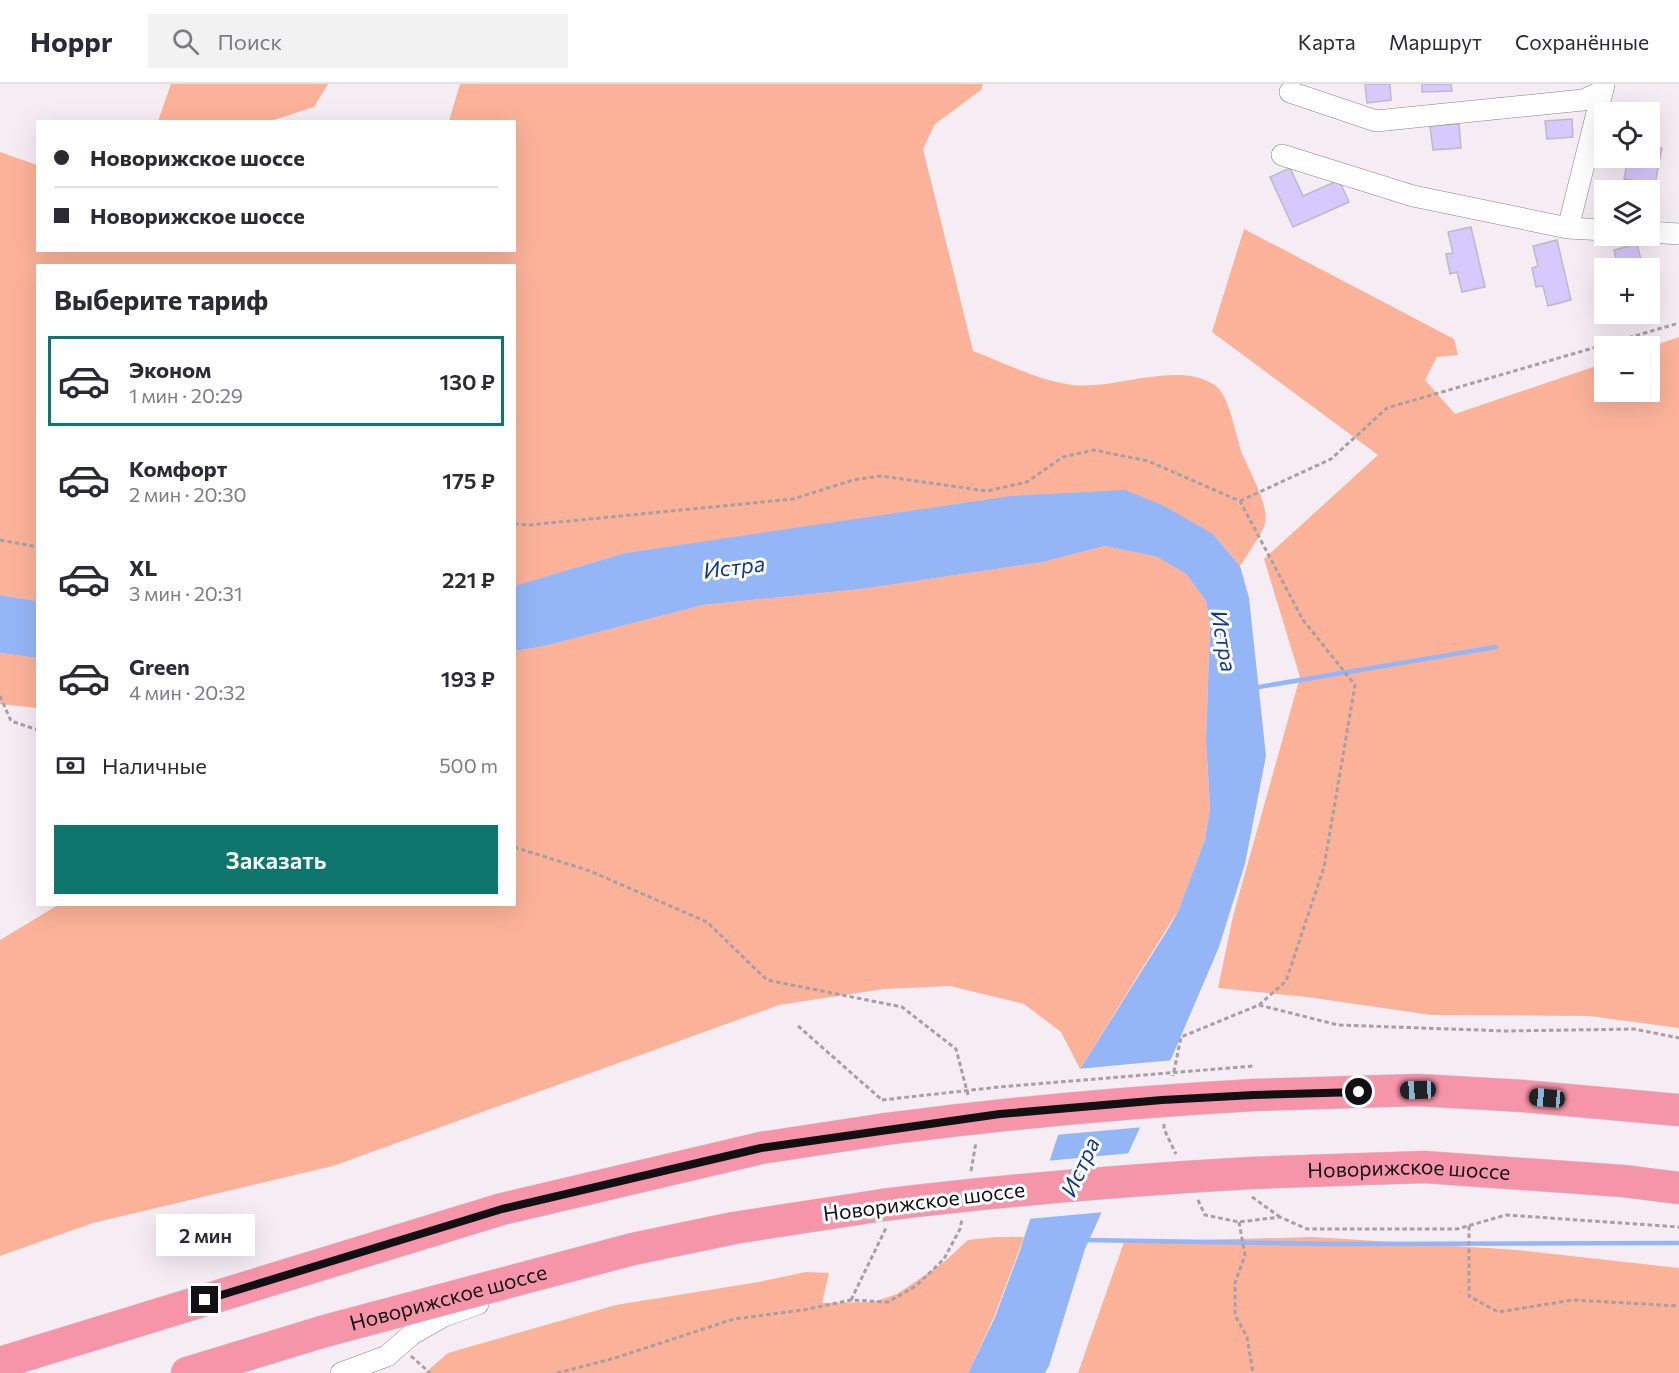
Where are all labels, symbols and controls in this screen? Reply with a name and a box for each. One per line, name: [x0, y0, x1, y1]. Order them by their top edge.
search box: [148, 14, 568, 68]
text: Hoppr: [30, 24, 112, 58]
icon: search: [169, 25, 202, 58]
text: Поиск: [217, 28, 282, 55]
text: Карта: [1298, 29, 1356, 54]
text: Маршрут: [1389, 29, 1482, 54]
text: Сохранённые: [1515, 29, 1649, 54]
map controls: [1594, 102, 1660, 402]
button: locate: [1594, 102, 1660, 168]
text: Новорижское шоссе: [90, 144, 305, 171]
button: layers: [1594, 180, 1660, 246]
text: Новорижское шоссе: [90, 202, 305, 229]
button: +: [1594, 258, 1660, 324]
text: Выберите тариф: [54, 283, 268, 316]
button: −: [1594, 336, 1660, 402]
icon: car: [57, 354, 111, 408]
text: Эконом: [129, 356, 211, 383]
text: 130 ₽: [439, 368, 495, 395]
text: 1 мин · 20:29: [129, 383, 243, 407]
icon: car: [57, 453, 111, 507]
text: Комфорт: [129, 455, 227, 482]
text: 175 ₽: [442, 467, 495, 494]
text: 2 мин · 20:30: [129, 482, 247, 506]
water label: Истра: [701, 549, 766, 584]
icon: car: [57, 552, 111, 606]
text: XL: [129, 554, 157, 581]
text: 221 ₽: [442, 566, 495, 593]
text: 3 мин · 20:31: [129, 581, 243, 605]
water label: Истра: [1206, 608, 1243, 674]
icon: car: [57, 651, 111, 705]
text: Green: [129, 653, 190, 680]
text: 193 ₽: [441, 665, 495, 692]
text: 4 мин · 20:32: [129, 680, 246, 704]
icon: cash: [54, 749, 87, 782]
text: Наличные: [102, 752, 207, 779]
text: 500 m: [439, 753, 498, 777]
button: Заказать: [54, 825, 498, 894]
route start: [1345, 1078, 1372, 1105]
car: [1400, 1080, 1436, 1100]
car: [1528, 1087, 1566, 1109]
water label: Истра: [1054, 1133, 1105, 1201]
street label: Новорижское шоссе: [1307, 1153, 1511, 1184]
street label: Новорижское шоссе: [822, 1176, 1026, 1225]
callout: 2 мин: [156, 1213, 254, 1255]
text: 2 мин: [179, 1223, 232, 1247]
street label: Новорижское шоссе: [347, 1258, 549, 1335]
route end: [191, 1286, 218, 1313]

